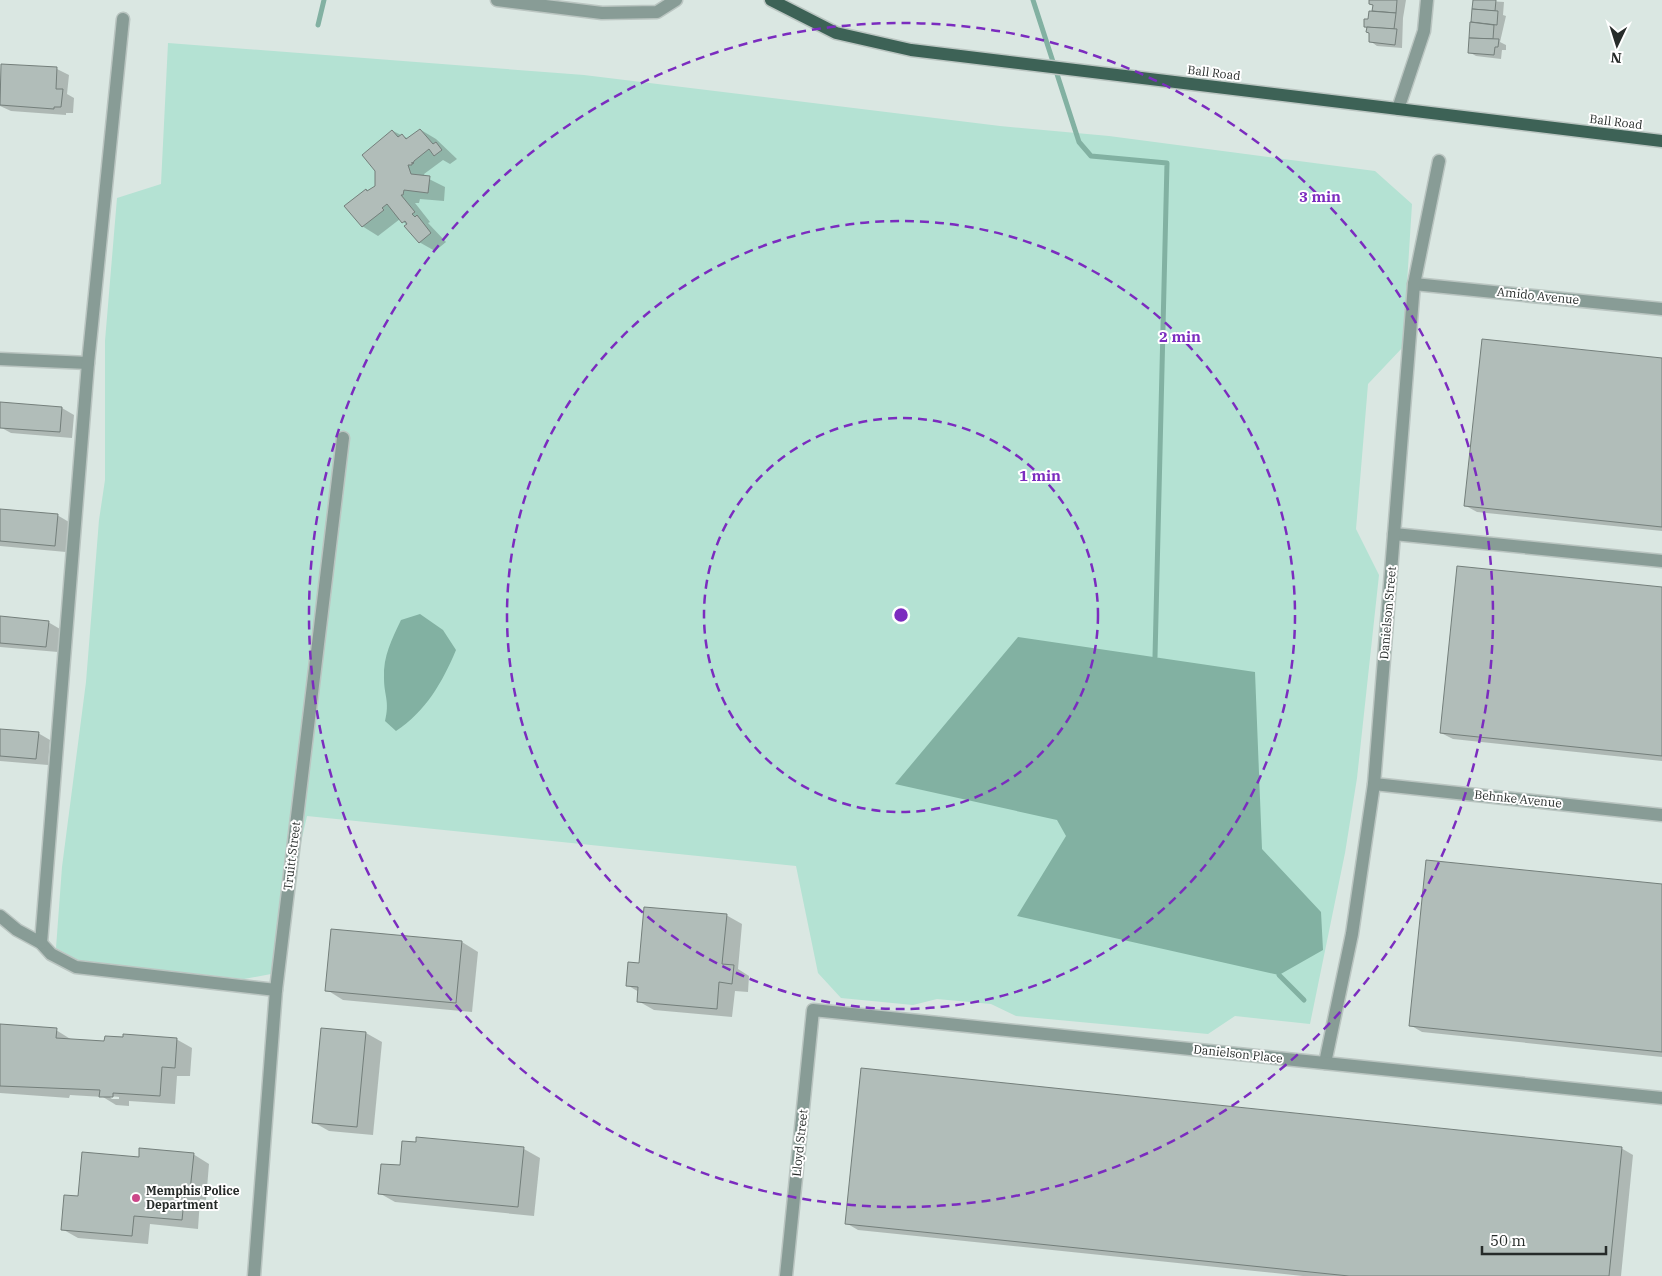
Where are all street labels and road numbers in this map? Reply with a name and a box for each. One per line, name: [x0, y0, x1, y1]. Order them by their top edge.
street label: Ball Road: [1187, 62, 1241, 83]
street label: Ball Road: [1589, 111, 1643, 132]
street label: Amido Avenue: [1496, 284, 1580, 307]
street label: Danielson Street: [1376, 566, 1399, 660]
street label: Behnke Avenue: [1474, 786, 1563, 811]
street label: Truitt Street: [280, 821, 303, 891]
street label: Danielson Place: [1193, 1041, 1283, 1066]
street label: Lloyd Street: [789, 1109, 810, 1177]

